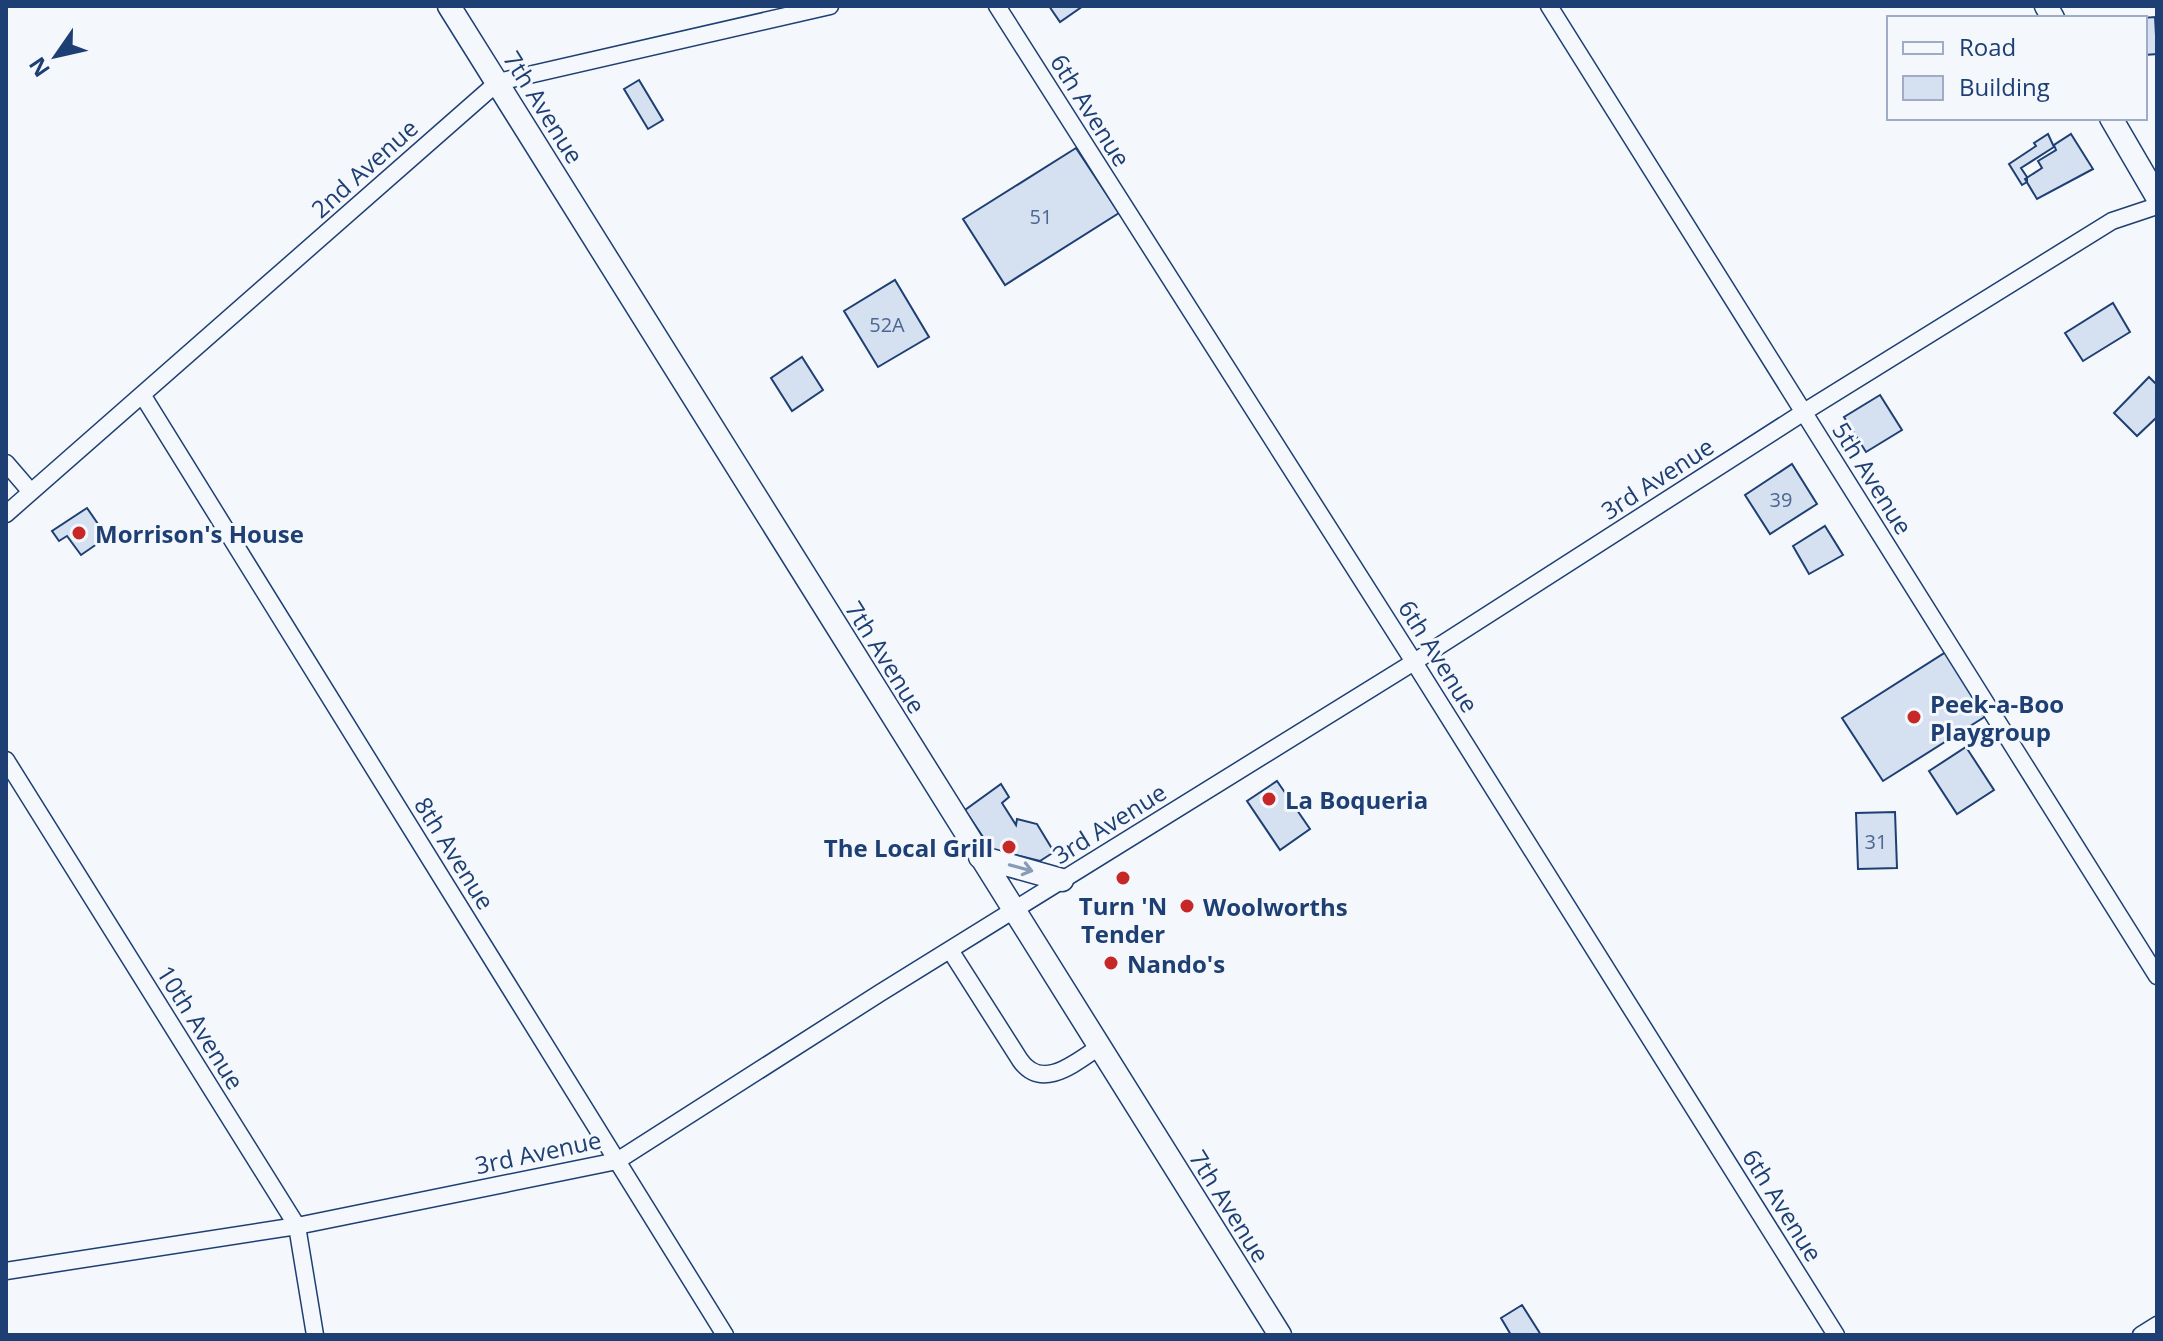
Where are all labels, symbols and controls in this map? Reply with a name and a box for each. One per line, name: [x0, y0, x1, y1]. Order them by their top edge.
north arrow: [16, 16, 96, 96]
legend: [1887, 16, 2147, 120]
text: Road: [1959, 30, 2016, 63]
street label: 7th Avenue: [496, 44, 592, 170]
street label: 6th Avenue: [1043, 47, 1139, 173]
text: N: [21, 52, 56, 84]
text: Building: [1959, 70, 2050, 103]
street label: 2nd Avenue: [304, 111, 424, 225]
house number: 51: [1030, 203, 1052, 230]
house number: 52A: [869, 311, 905, 338]
street label: 5th Avenue: [1825, 415, 1921, 541]
street label: 3rd Avenue: [1594, 429, 1720, 527]
house number: 39: [1770, 486, 1792, 513]
place label: Morrison's House: [95, 517, 304, 550]
marker: Morrison's House: [70, 524, 88, 542]
street label: 6th Avenue: [1391, 593, 1487, 719]
street label: 7th Avenue: [838, 594, 934, 720]
place label: Peek-a-Boo Playgroup: [1930, 687, 2064, 748]
marker: Peek-a-Boo Playgroup: [1905, 708, 1923, 726]
street label: 3rd Avenue: [1046, 775, 1172, 871]
place label: La Boqueria: [1285, 783, 1428, 816]
street label: 8th Avenue: [407, 790, 503, 916]
marker: La Boqueria: [1260, 790, 1278, 808]
house number: 31: [1865, 828, 1887, 855]
place label: The Local Grill: [824, 831, 993, 864]
marker: The Local Grill: [1000, 838, 1018, 856]
one-way arrow: [1008, 862, 1034, 877]
marker: Turn 'N Tender: [1114, 869, 1132, 887]
place label: Turn 'N Tender: [1079, 889, 1167, 950]
place label: Woolworths: [1203, 890, 1348, 923]
marker: Woolworths: [1178, 897, 1196, 915]
place label: Nando's: [1127, 947, 1225, 980]
marker: Nando's: [1102, 954, 1120, 972]
street label: 10th Avenue: [150, 959, 252, 1095]
street label: 3rd Avenue: [472, 1123, 604, 1181]
street label: 6th Avenue: [1735, 1142, 1831, 1268]
street label: 7th Avenue: [1182, 1143, 1278, 1269]

